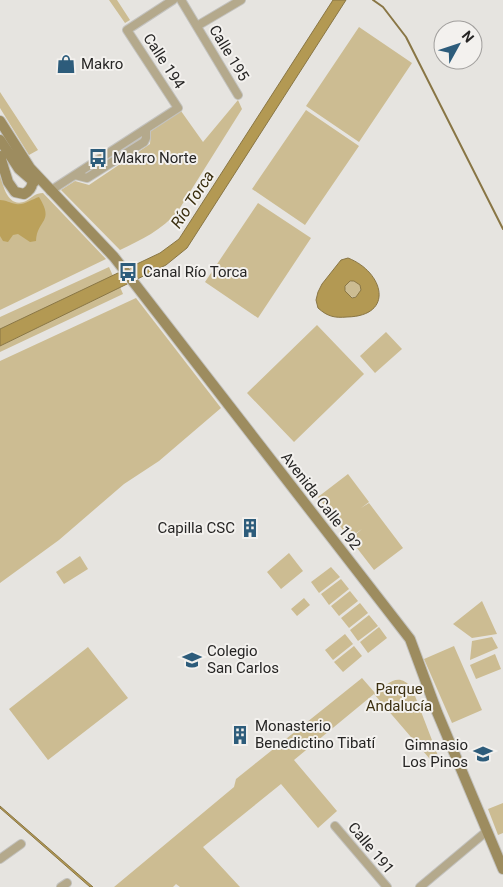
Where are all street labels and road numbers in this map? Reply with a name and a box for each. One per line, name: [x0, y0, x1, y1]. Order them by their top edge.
street label: Calle 195: [205, 22, 253, 84]
street label: Calle 194: [140, 30, 189, 92]
street label: Avenida Calle 192: [277, 449, 365, 553]
street label: Calle 191: [344, 818, 398, 878]

